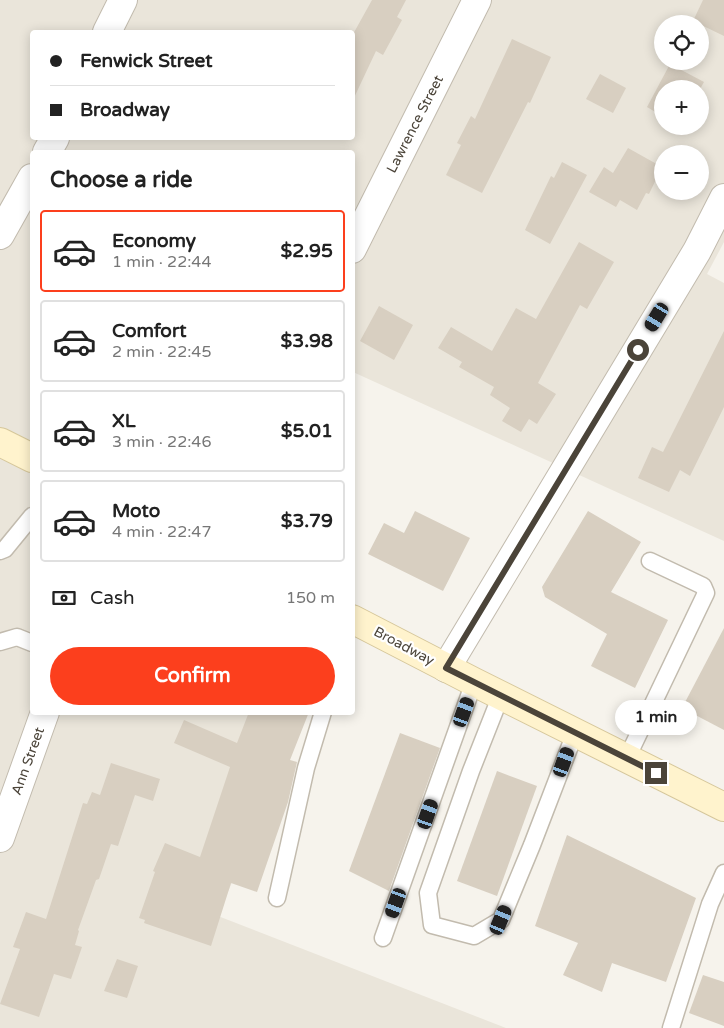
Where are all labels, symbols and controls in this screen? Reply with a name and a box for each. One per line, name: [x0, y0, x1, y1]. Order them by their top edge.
map controls: [654, 15, 709, 200]
button: locate: [654, 15, 709, 70]
text: Fenwick Street: [80, 50, 212, 72]
street label: Lawrence Street: [383, 72, 447, 176]
button: +: [654, 80, 709, 135]
text: Broadway: [80, 99, 170, 121]
button: −: [654, 145, 709, 200]
text: Choose a ride: [50, 167, 193, 193]
icon: car: [52, 229, 97, 274]
text: Economy: [112, 230, 196, 252]
text: $2.95: [281, 240, 333, 262]
text: 1 min · 22:44: [112, 252, 211, 272]
car: [642, 300, 671, 334]
icon: car: [52, 319, 97, 364]
text: Comfort: [112, 320, 186, 342]
text: $3.98: [281, 330, 333, 352]
route start: [627, 339, 649, 361]
text: 2 min · 22:45: [112, 342, 211, 362]
icon: car: [52, 409, 97, 454]
text: XL: [112, 410, 136, 432]
text: $5.01: [281, 420, 333, 442]
text: 3 min · 22:46: [112, 432, 211, 452]
icon: car: [52, 499, 97, 544]
text: Moto: [112, 500, 160, 522]
text: $3.79: [281, 510, 333, 532]
text: 4 min · 22:47: [112, 522, 211, 542]
icon: cash: [50, 584, 78, 612]
text: Cash: [90, 587, 135, 609]
text: 150 m: [286, 588, 335, 608]
street label: Broadway: [371, 623, 438, 669]
button: Confirm: [50, 647, 335, 705]
car: [451, 695, 476, 729]
callout: 1 min: [615, 700, 697, 736]
text: 1 min: [635, 707, 677, 727]
street label: Ann Street: [8, 724, 48, 797]
car: [551, 745, 576, 779]
route end: [645, 762, 667, 784]
car: [416, 797, 439, 831]
car: [383, 886, 408, 920]
car: [488, 903, 513, 937]

